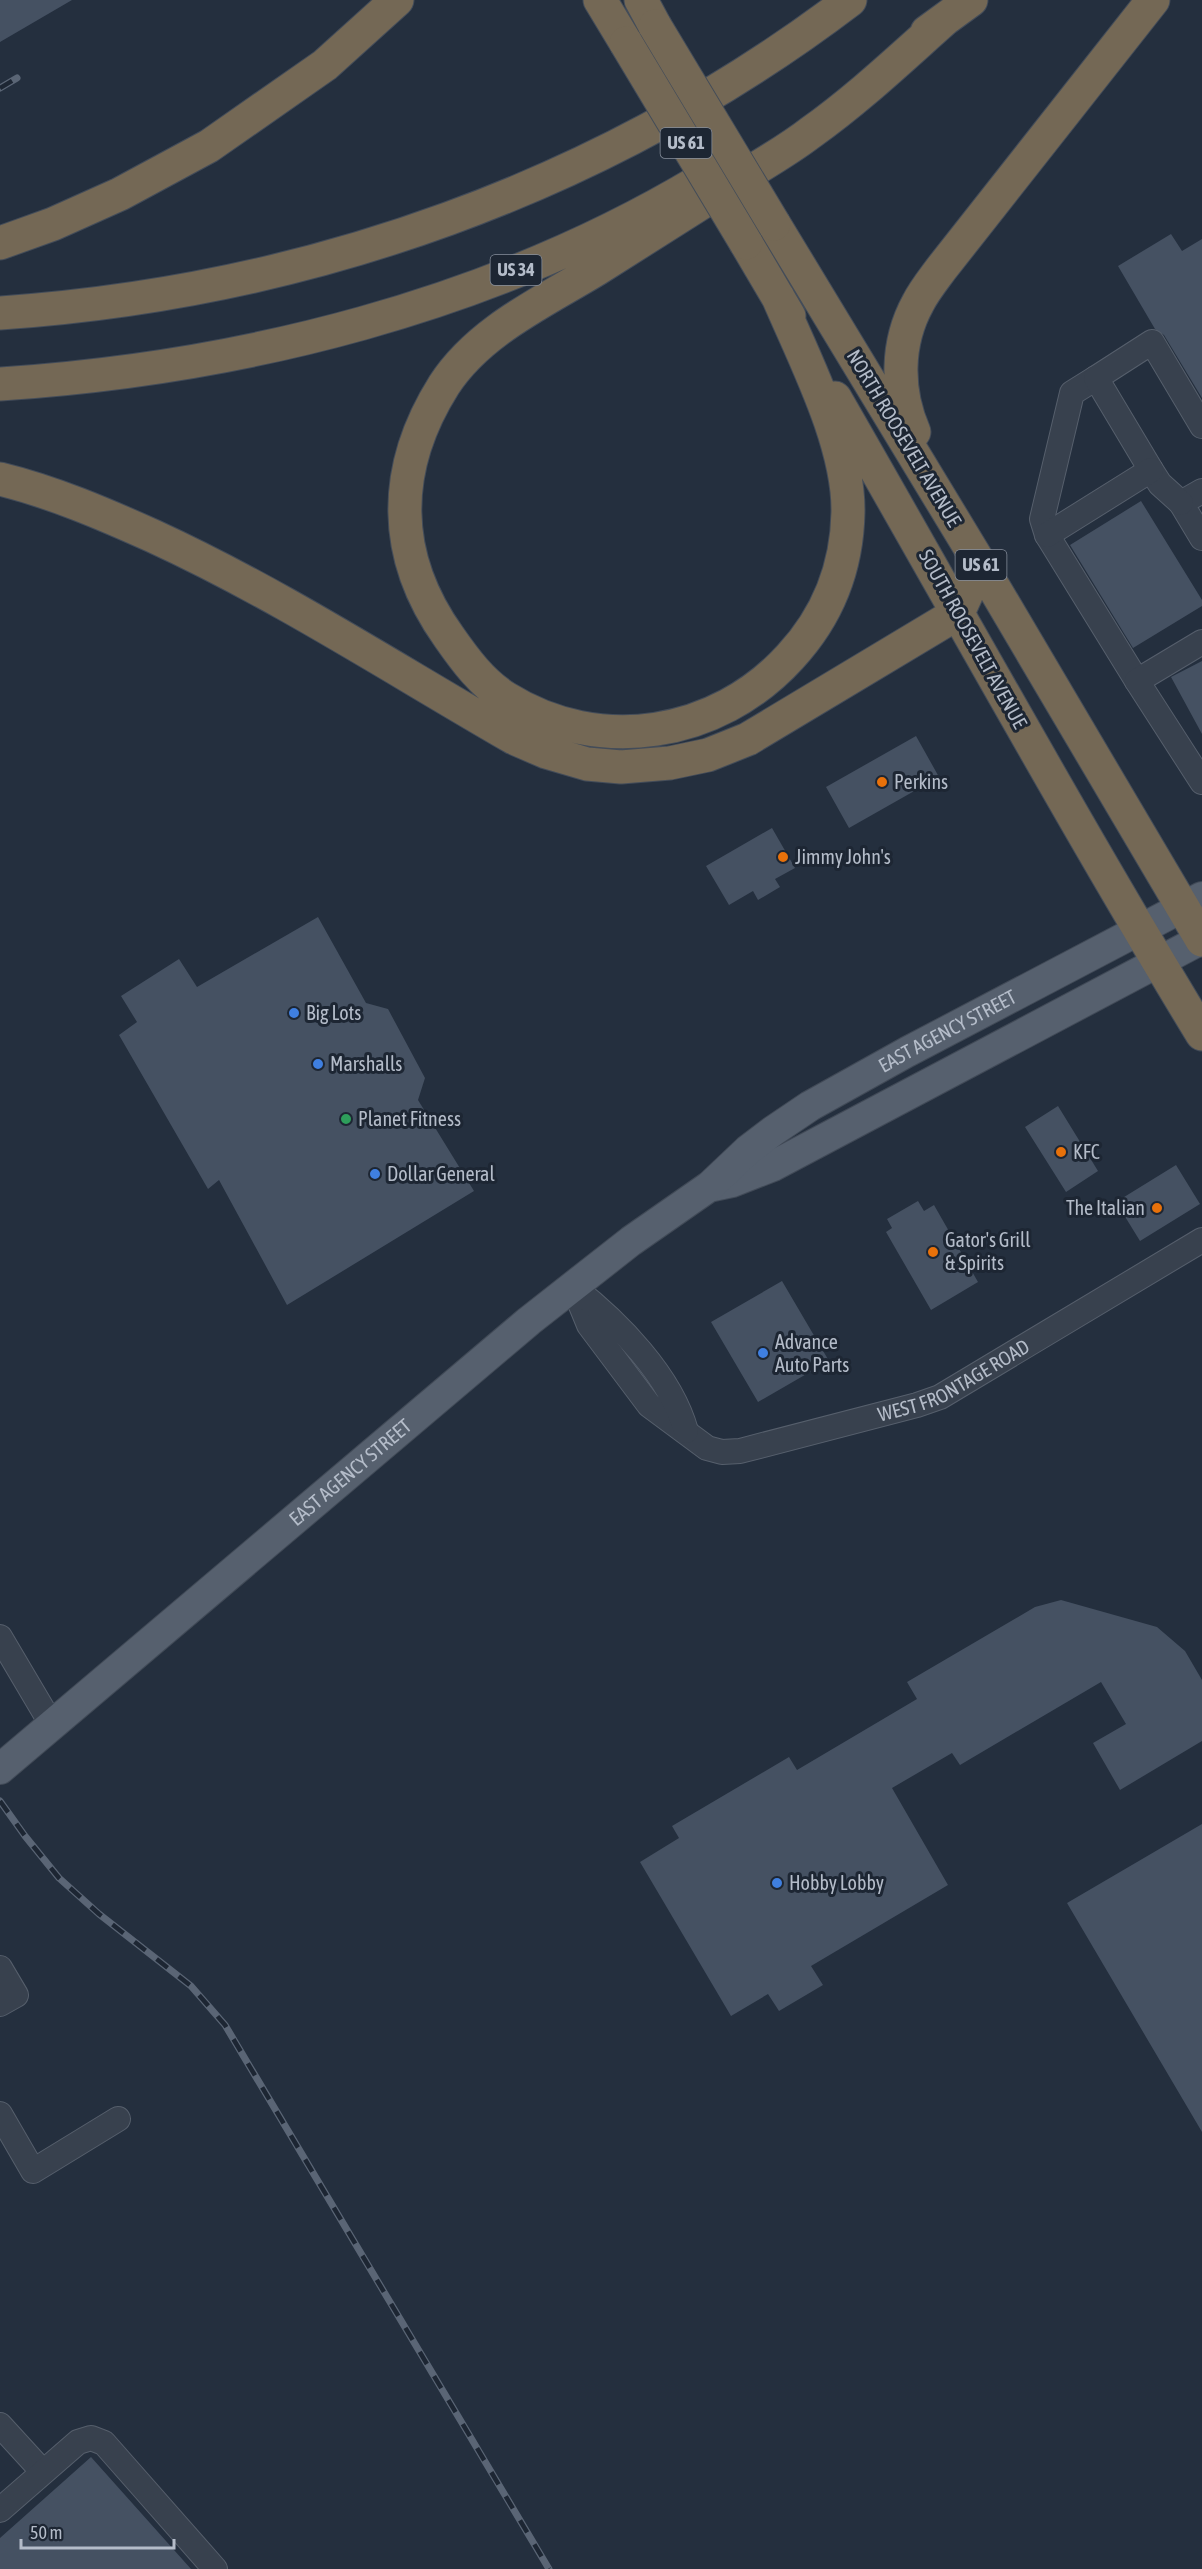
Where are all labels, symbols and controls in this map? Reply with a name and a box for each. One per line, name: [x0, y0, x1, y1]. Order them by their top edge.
road number: US 61: [660, 128, 712, 158]
road number: US 34: [490, 255, 542, 285]
street label: NORTH ROOSEVELT AVENUE: [842, 345, 967, 531]
street label: SOUTH ROOSEVELT AVENUE: [915, 545, 1032, 733]
road number: US 61: [956, 550, 1006, 580]
place label: Perkins: [894, 770, 948, 793]
marker: Perkins: [875, 775, 889, 789]
place label: Jimmy John's: [795, 845, 891, 868]
marker: Jimmy John's: [776, 850, 790, 864]
street label: EAST AGENCY STREET: [874, 985, 1020, 1077]
place label: Big Lots: [306, 1001, 361, 1024]
marker: Big Lots: [287, 1006, 301, 1020]
place label: Marshalls: [330, 1052, 402, 1075]
marker: Marshalls: [311, 1057, 325, 1071]
place label: Planet Fitness: [358, 1107, 461, 1130]
marker: Planet Fitness: [339, 1112, 353, 1126]
place label: KFC: [1073, 1140, 1100, 1163]
marker: KFC: [1054, 1145, 1068, 1159]
place label: Dollar General: [387, 1162, 495, 1185]
marker: Dollar General: [368, 1167, 382, 1181]
place label: The Italian: [1066, 1196, 1145, 1219]
marker: The Italian: [1150, 1201, 1164, 1215]
place label: Gator's Grill & Spirits: [945, 1228, 1031, 1274]
marker: Gator's Grill & Spirits: [926, 1245, 940, 1259]
place label: Advance Auto Parts: [775, 1330, 849, 1376]
street label: WEST FRONTAGE ROAD: [875, 1334, 1033, 1426]
marker: Advance Auto Parts: [756, 1346, 770, 1360]
street label: EAST AGENCY STREET: [284, 1414, 416, 1530]
place label: Hobby Lobby: [789, 1871, 884, 1894]
marker: Hobby Lobby: [770, 1876, 784, 1890]
scale bar: [21, 2512, 174, 2550]
text: 50 m: [30, 2522, 62, 2543]

